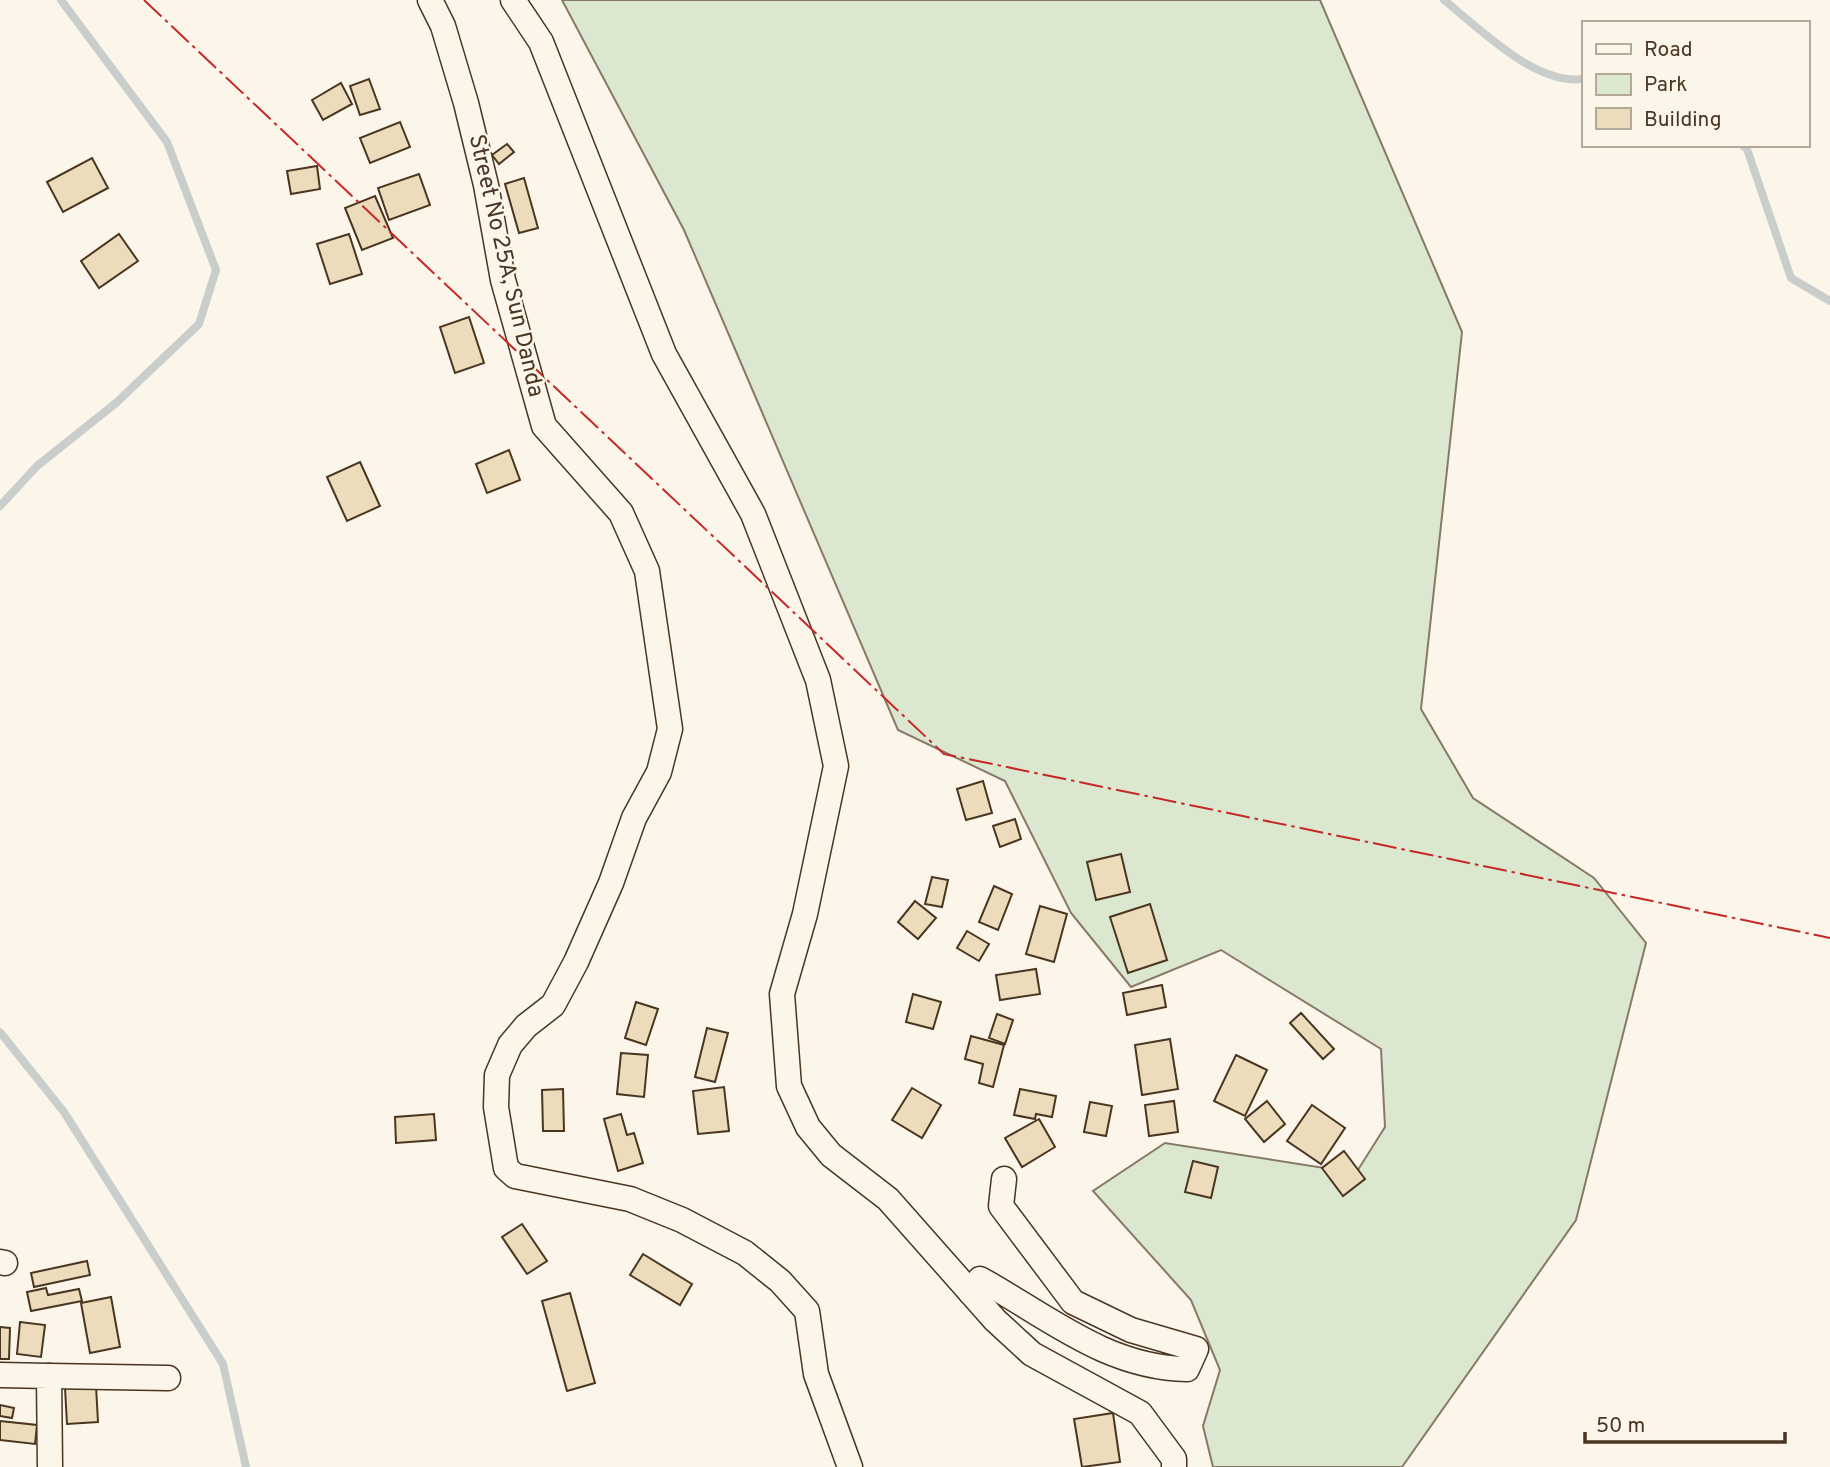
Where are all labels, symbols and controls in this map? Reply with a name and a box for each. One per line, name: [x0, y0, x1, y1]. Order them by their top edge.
legend: [1582, 21, 1809, 147]
text: Road: [1644, 37, 1693, 64]
text: Park: [1644, 72, 1687, 99]
text: Building: [1644, 107, 1722, 134]
street label: Street No 25A, Sun Danda: [461, 132, 549, 400]
scale bar: [1585, 1400, 1784, 1444]
text: 50 m: [1596, 1413, 1645, 1440]

